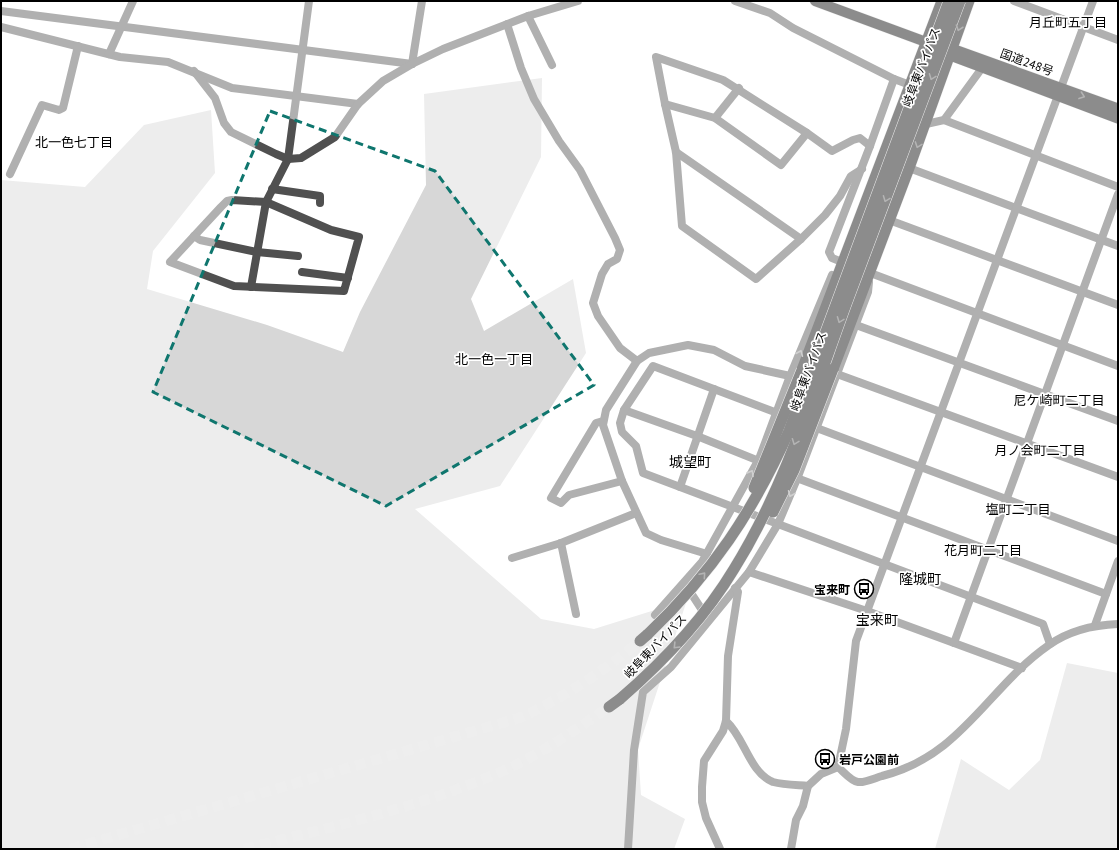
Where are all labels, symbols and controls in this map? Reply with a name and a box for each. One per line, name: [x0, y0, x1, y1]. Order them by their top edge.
district label: 月丘町五丁目: [1029, 14, 1107, 31]
street label: 岐阜東バイパス: [899, 25, 943, 109]
one-way arrow: [956, 25, 964, 32]
street label: 国道248号: [998, 45, 1056, 79]
one-way arrow: [928, 73, 936, 80]
one-way arrow: [1078, 91, 1085, 99]
district label: 北一色七丁目: [35, 134, 113, 151]
one-way arrow: [914, 141, 922, 148]
one-way arrow: [882, 195, 891, 202]
one-way arrow: [837, 317, 845, 324]
street label: 岐阜東バイパス: [787, 329, 829, 413]
one-way arrow: [795, 350, 803, 357]
district label: 北一色一丁目: [455, 351, 533, 368]
district label: 尼ケ崎町二丁目: [1013, 392, 1105, 409]
one-way arrow: [792, 439, 800, 446]
district label: 月ノ会町二丁目: [994, 442, 1086, 459]
district label: 城望町: [669, 453, 711, 471]
one-way arrow: [746, 470, 753, 477]
one-way arrow: [788, 489, 796, 497]
district label: 塩町二丁目: [985, 501, 1051, 518]
district label: 花月町二丁目: [944, 542, 1022, 559]
district label: 隆城町: [899, 570, 941, 588]
one-way arrow: [699, 572, 706, 580]
bus stop icon: 宝来町: [853, 578, 875, 600]
place label: 宝来町: [814, 582, 850, 597]
street label: 岐阜東バイパス: [621, 611, 689, 681]
district label: 宝来町: [856, 611, 898, 629]
one-way arrow: [673, 641, 681, 649]
bus stop icon: 岩戸公園前: [814, 748, 836, 770]
place label: 岩戸公園前: [839, 752, 899, 767]

